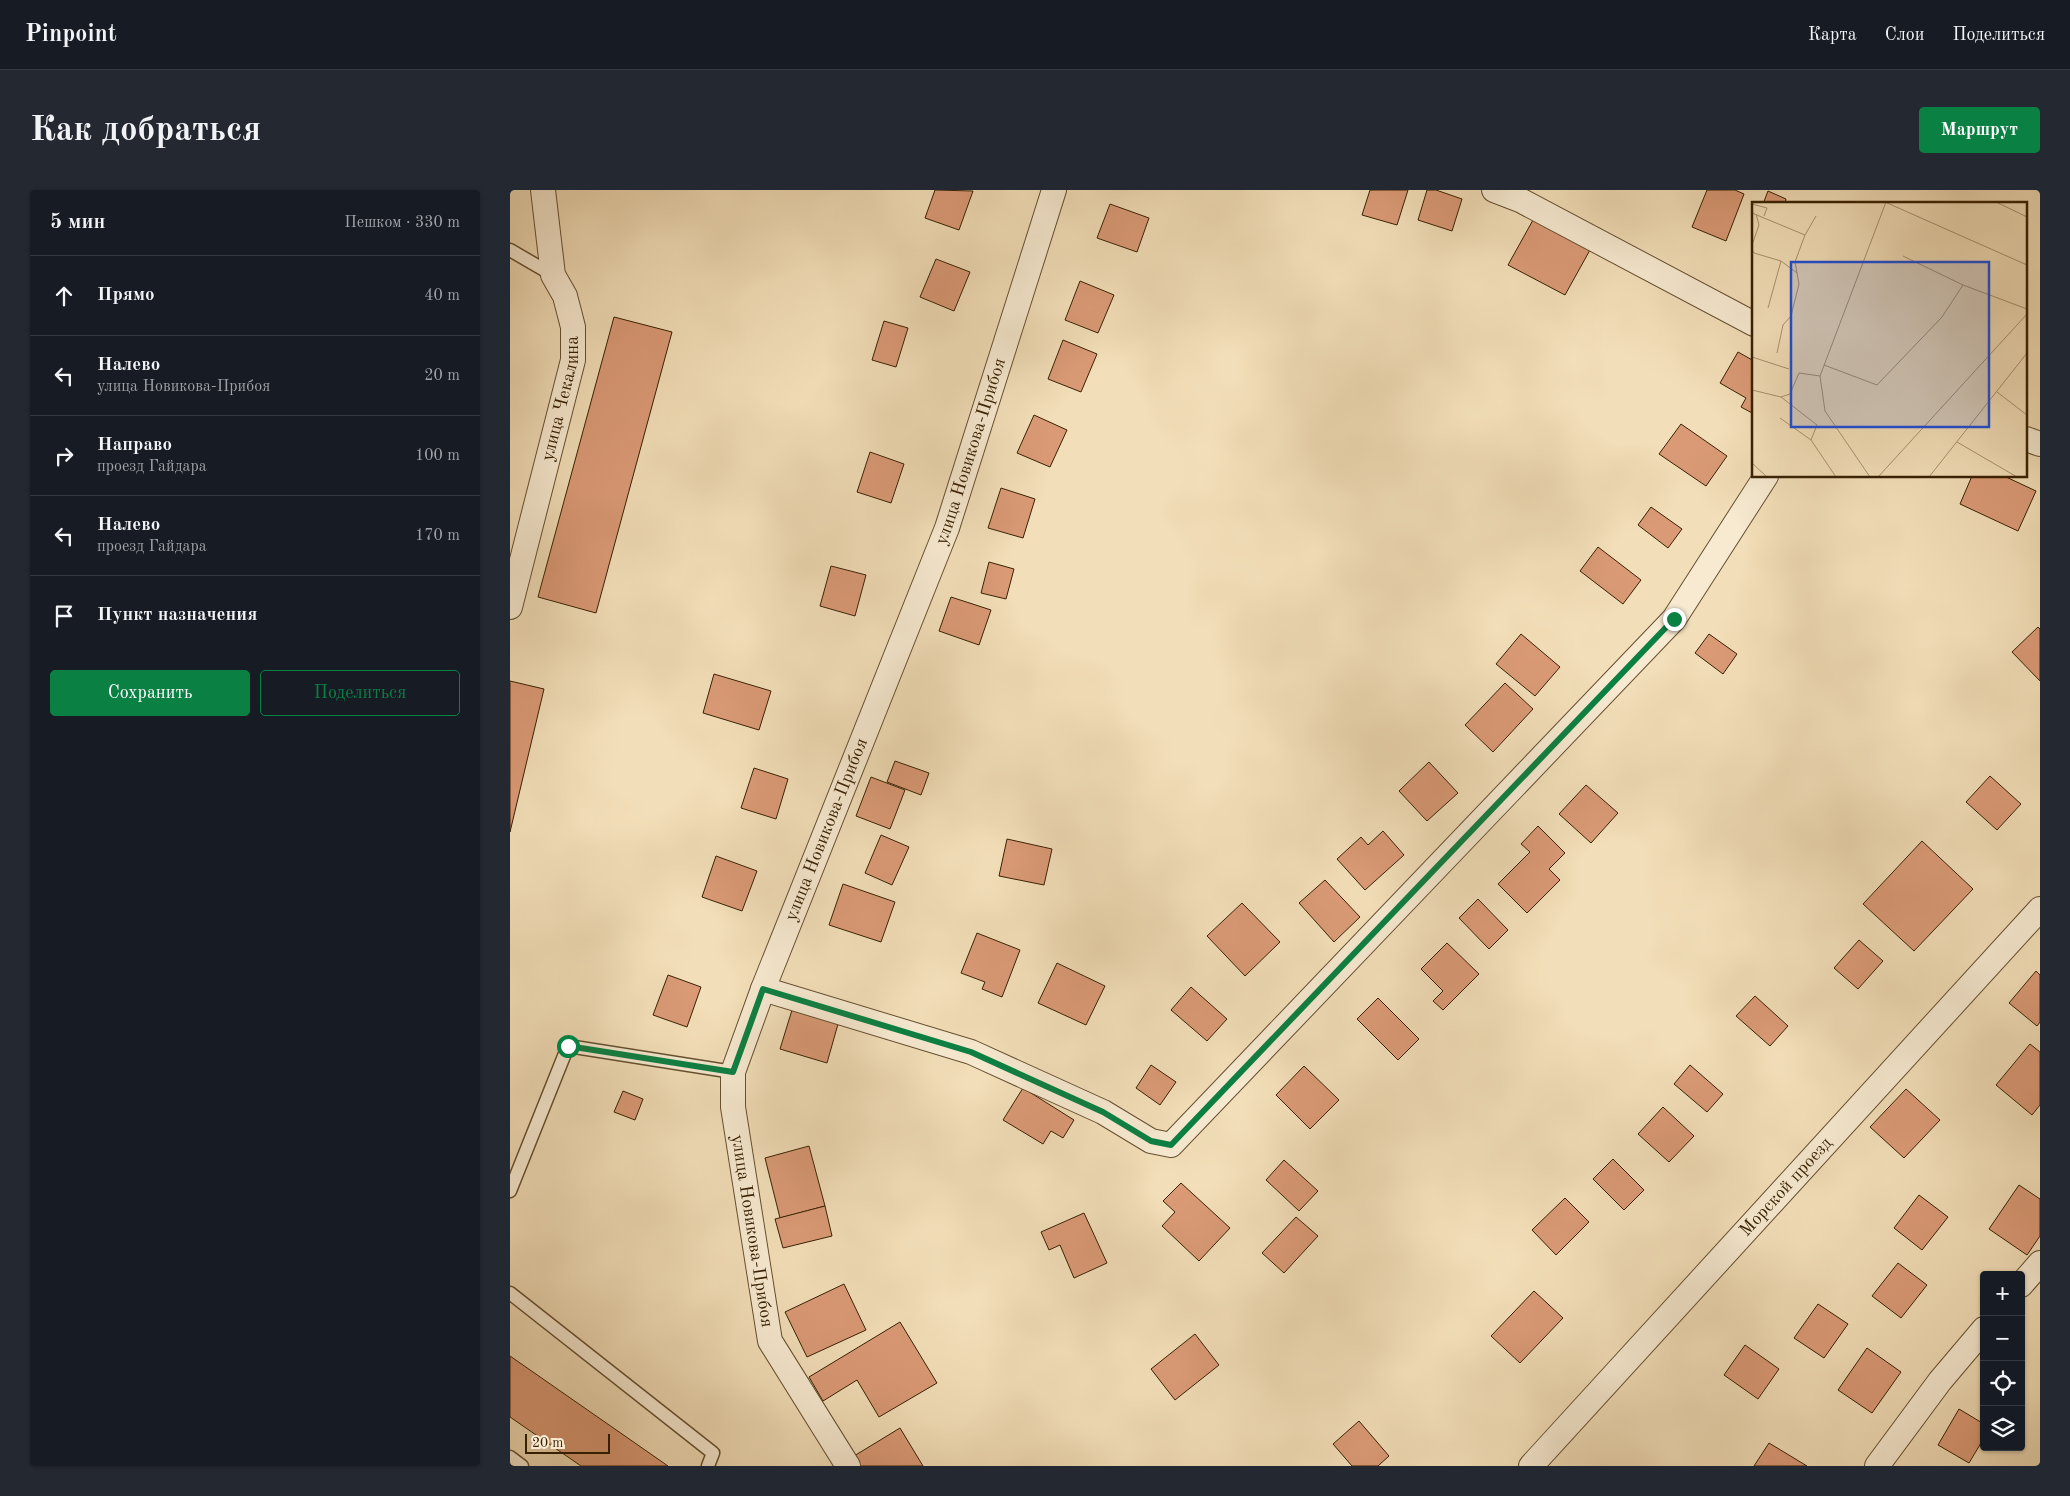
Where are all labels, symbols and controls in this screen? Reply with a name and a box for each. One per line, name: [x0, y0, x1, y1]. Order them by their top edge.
text: Pinpoint: [25, 23, 117, 47]
text: Карта: [1808, 26, 1857, 44]
text: Слои: [1885, 26, 1924, 44]
text: Поделиться: [1952, 26, 2045, 44]
button: Маршрут: [1919, 107, 2040, 153]
text: Как добраться: [30, 113, 261, 148]
inset map: [1752, 202, 2028, 478]
text: 5 мин: [50, 212, 105, 233]
text: Пешком · 330 m: [344, 215, 460, 231]
icon: ahead: [50, 282, 78, 310]
text: Прямо: [97, 286, 155, 305]
text: 40 m: [424, 288, 460, 304]
street label: улица Чекалина: [539, 336, 582, 463]
text: Налево: [97, 356, 160, 375]
street label: улица Новикова-Прибоя: [932, 356, 1009, 548]
icon: left: [50, 362, 78, 390]
text: 20 m: [424, 368, 460, 384]
text: улица Новикова-Прибоя: [97, 379, 270, 395]
text: Направо: [97, 436, 172, 455]
icon: right: [50, 442, 78, 470]
text: 100 m: [415, 448, 460, 464]
text: проезд Гайдара: [97, 459, 207, 475]
text: Налево: [97, 516, 160, 535]
icon: left: [50, 522, 78, 550]
text: 170 m: [415, 528, 460, 544]
text: проезд Гайдара: [97, 539, 207, 555]
icon: arrive: [50, 602, 78, 630]
text: Пункт назначения: [97, 606, 257, 625]
route end: [1663, 608, 1686, 631]
button: Сохранить: [50, 670, 250, 716]
button: Поделиться: [260, 670, 460, 716]
street label: улица Новикова-Прибоя: [782, 736, 871, 924]
route start: [557, 1035, 580, 1058]
street label: улица Новикова-Прибоя: [728, 1133, 776, 1329]
street label: Морской проезд: [1737, 1134, 1836, 1240]
map controls: [1980, 1271, 2025, 1451]
button: +: [1980, 1271, 2025, 1316]
button: −: [1980, 1316, 2025, 1361]
button: locate: [1980, 1361, 2025, 1406]
button: layers: [1980, 1406, 2025, 1451]
scale bar: [525, 1431, 610, 1454]
text: 20 m: [532, 1436, 563, 1450]

